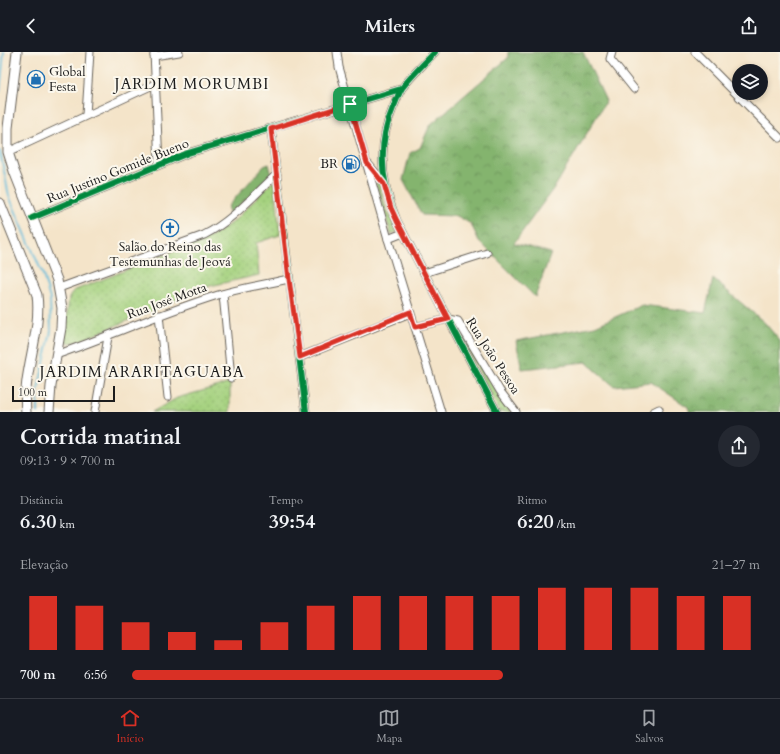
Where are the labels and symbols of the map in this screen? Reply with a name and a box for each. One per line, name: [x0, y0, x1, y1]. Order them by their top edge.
place label: Global Festa: [49, 63, 86, 96]
shop icon: Global Festa: [26, 69, 46, 89]
district label: JARDIM MORUMBI: [113, 74, 269, 94]
pin: [333, 87, 367, 121]
street label: Rua Justino Gomide Bueno: [44, 134, 192, 208]
fuel station icon: BR: [341, 154, 361, 174]
place label: BR: [320, 155, 338, 173]
church icon: Salão do Reino das Testemunhas de Jeová: [160, 218, 180, 238]
place label: Salão do Reino das Testemunhas de Jeová: [109, 238, 231, 271]
street label: Rua José Motta: [125, 278, 210, 324]
street label: Rua João Pessoa: [462, 314, 525, 398]
district label: JARDIM ARARITAGUABA: [37, 362, 245, 382]
scale bar: [12, 384, 115, 403]

